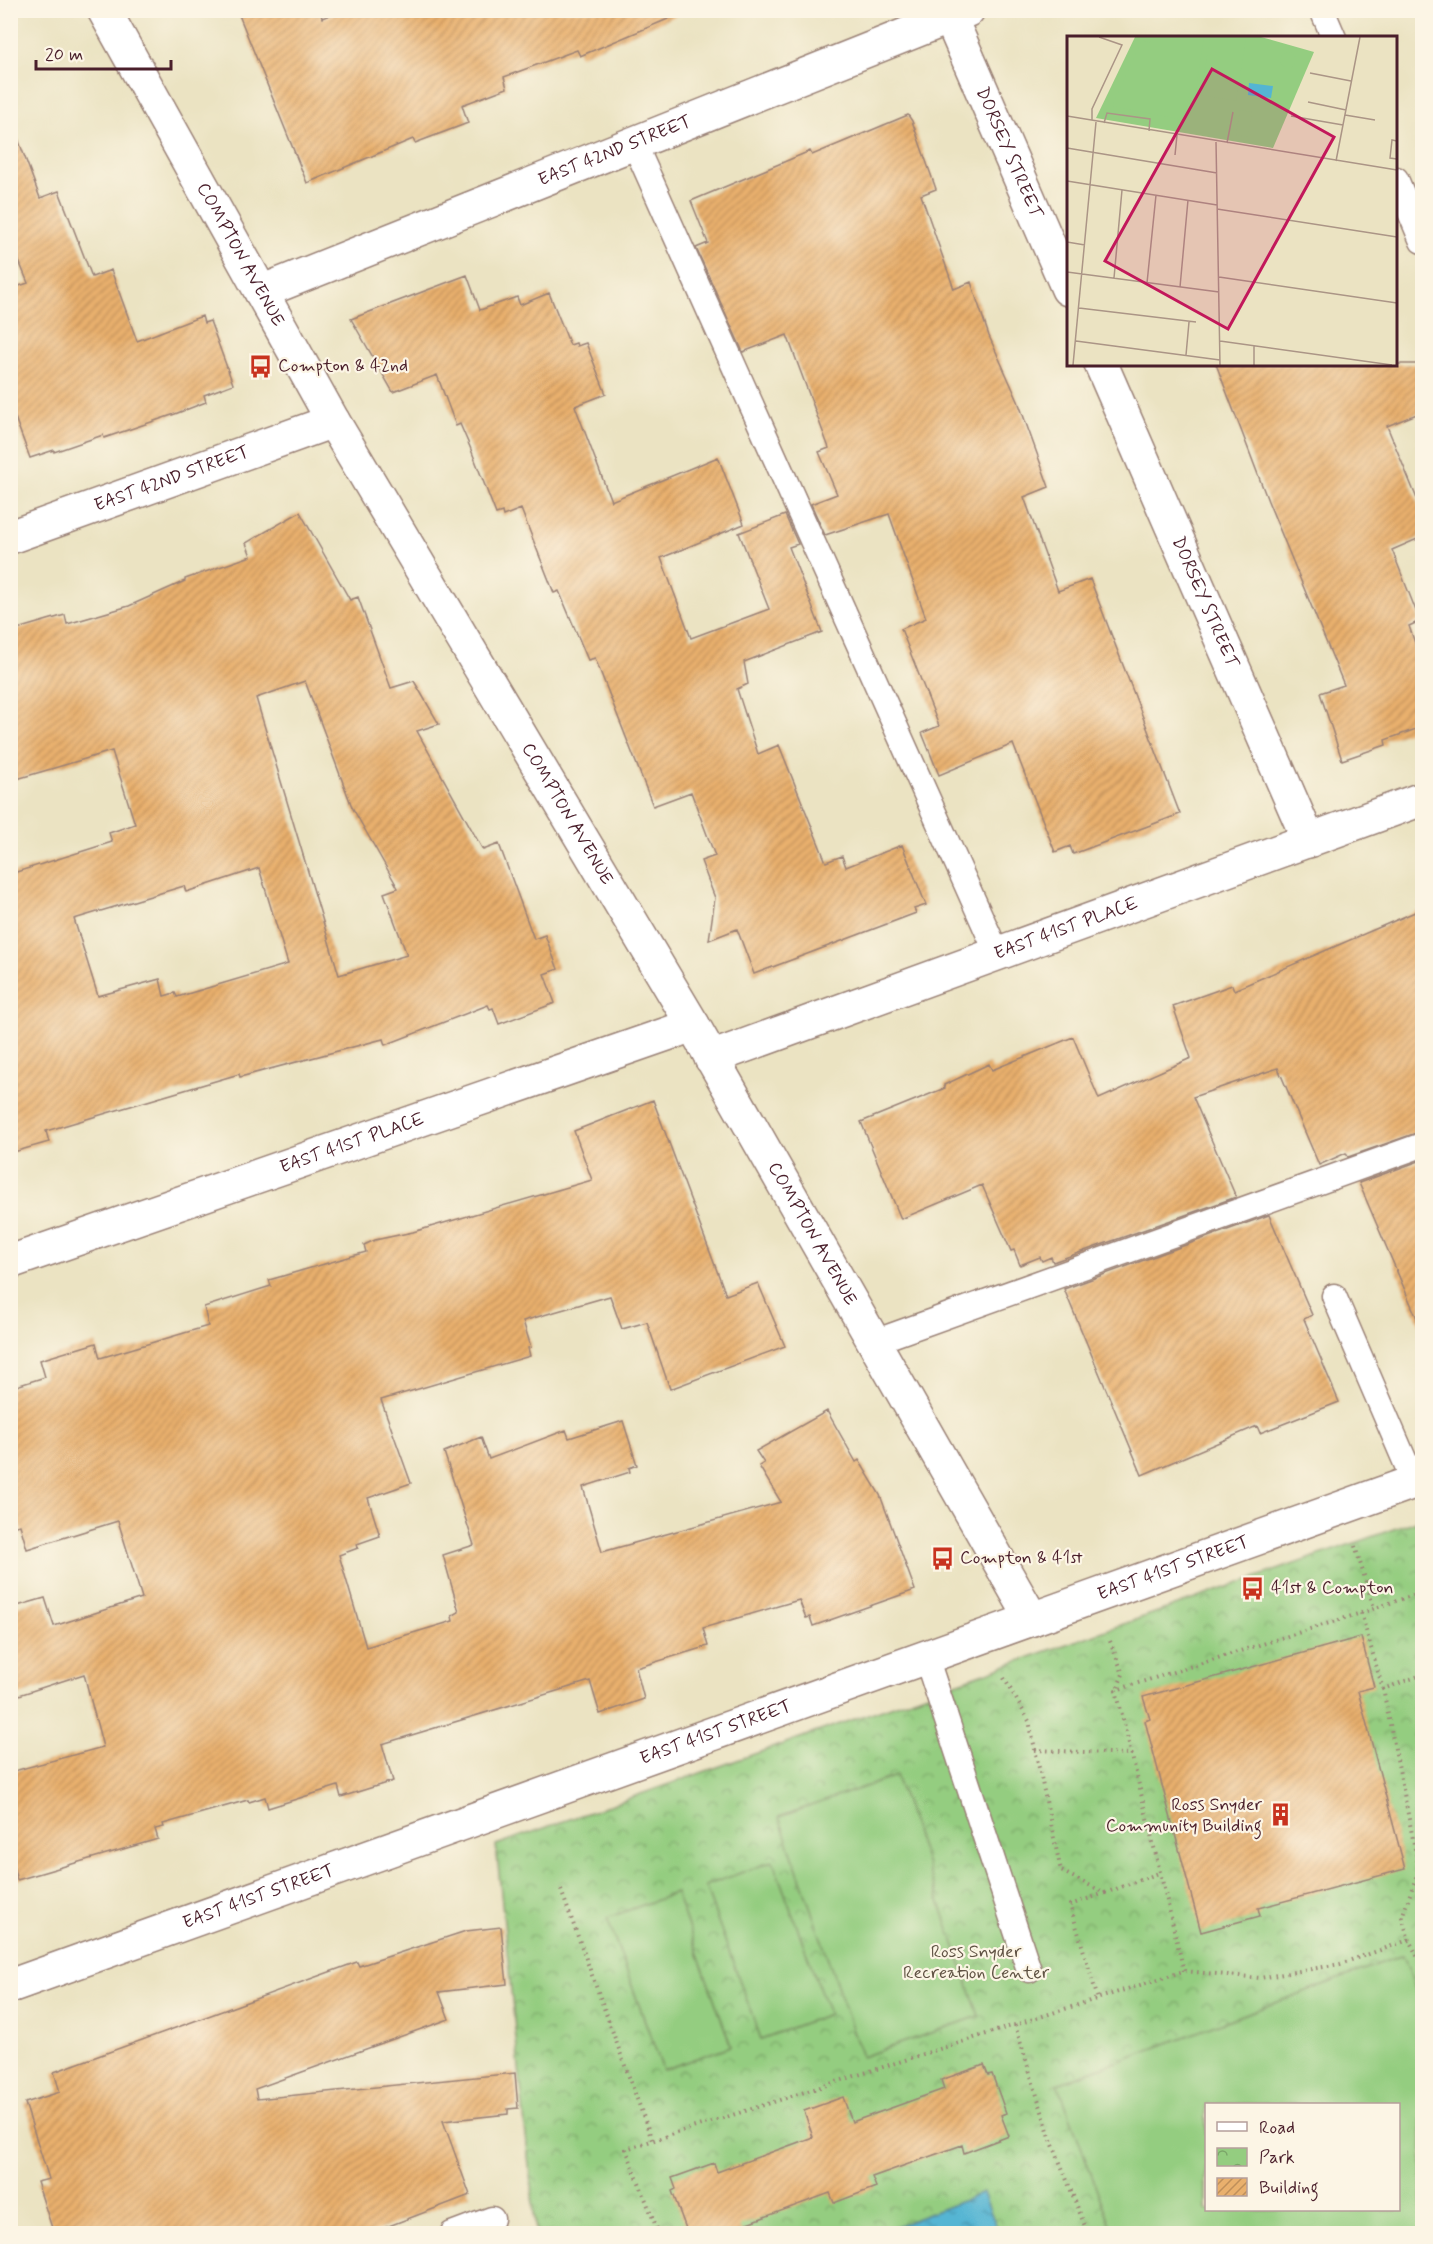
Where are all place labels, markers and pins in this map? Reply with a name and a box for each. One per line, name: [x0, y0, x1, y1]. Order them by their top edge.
bus stop icon: Compton & 42nd: [247, 353, 273, 379]
place label: Compton & 42nd: [278, 354, 408, 378]
bus stop icon: Compton & 41st: [929, 1545, 955, 1571]
place label: Compton & 41st: [960, 1546, 1083, 1570]
bus stop icon: 41st & Compton: [1240, 1575, 1266, 1601]
place label: 41st & Compton: [1271, 1576, 1394, 1600]
place label: Ross Snyder Community Building: [1106, 1793, 1263, 1840]
building icon: Ross Snyder Community Building: [1267, 1802, 1293, 1828]

